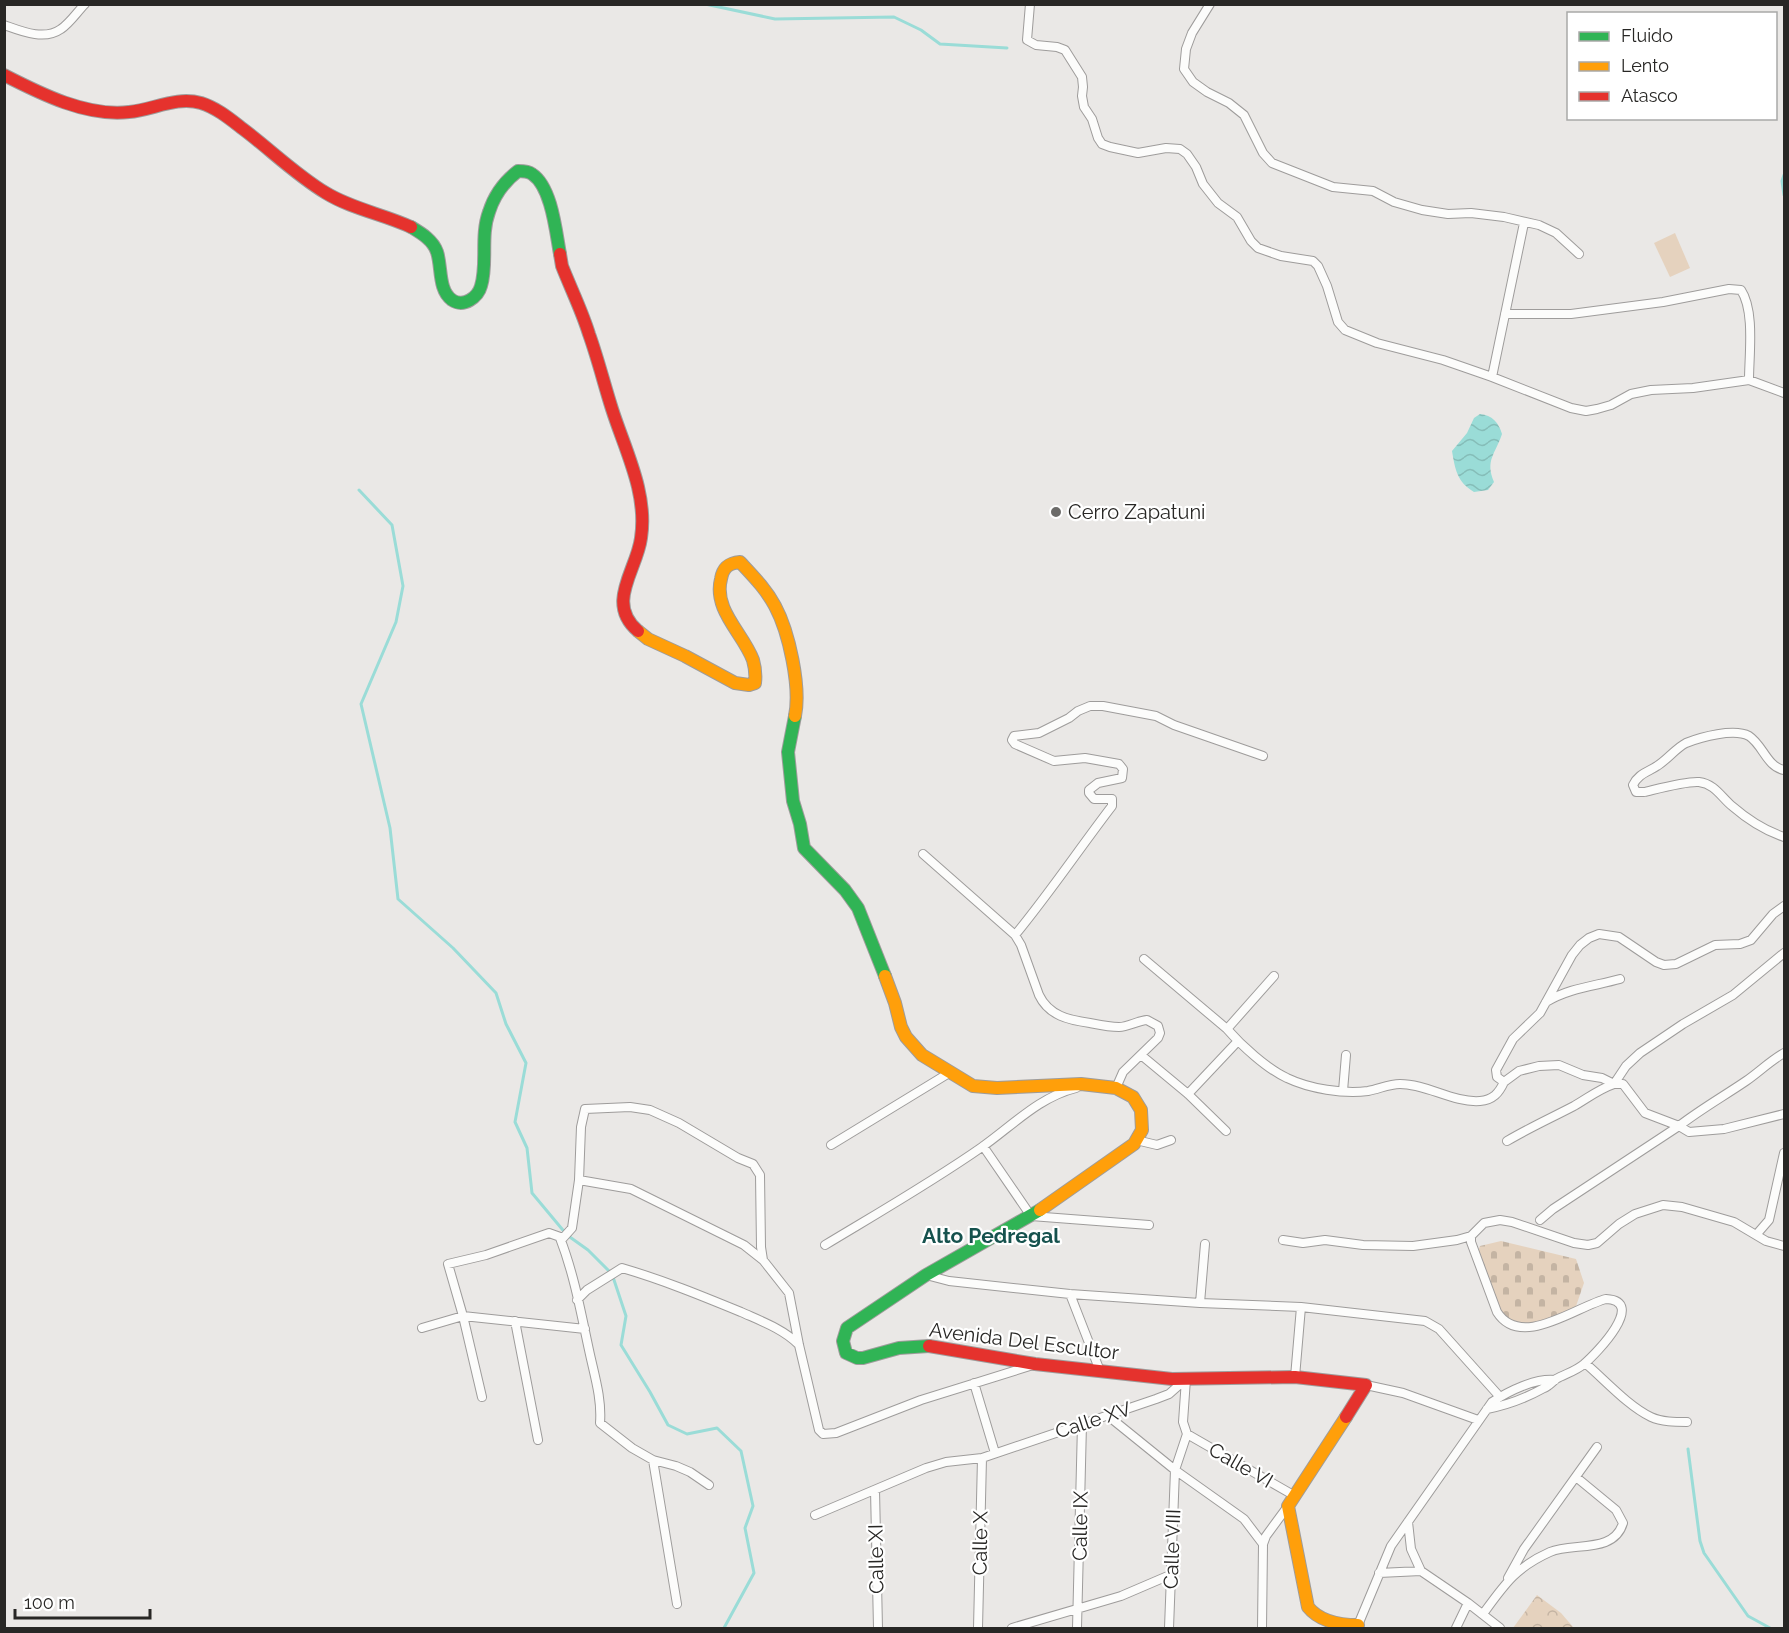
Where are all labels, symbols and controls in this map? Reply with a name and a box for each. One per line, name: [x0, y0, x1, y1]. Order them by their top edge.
legend: [1567, 12, 1777, 120]
text: Fluido: [1621, 25, 1673, 46]
text: Lento: [1621, 55, 1669, 76]
text: Atasco: [1621, 85, 1678, 106]
place label: Cerro Zapatuni: [1068, 500, 1205, 524]
marker: Cerro Zapatuni: [1049, 505, 1063, 519]
district label: Alto Pedregal: [922, 1223, 1060, 1248]
street label: Avenida Del Escultor: [928, 1317, 1120, 1365]
street label: Calle XV: [1052, 1396, 1134, 1444]
street label: Calle VI: [1205, 1437, 1277, 1493]
street label: Calle IX: [1067, 1490, 1093, 1561]
street label: Calle VIII: [1159, 1509, 1185, 1589]
street label: Calle X: [967, 1510, 993, 1576]
street label: Calle XI: [863, 1524, 889, 1594]
scale bar: [15, 1582, 150, 1620]
text: 100 m: [24, 1592, 75, 1613]

